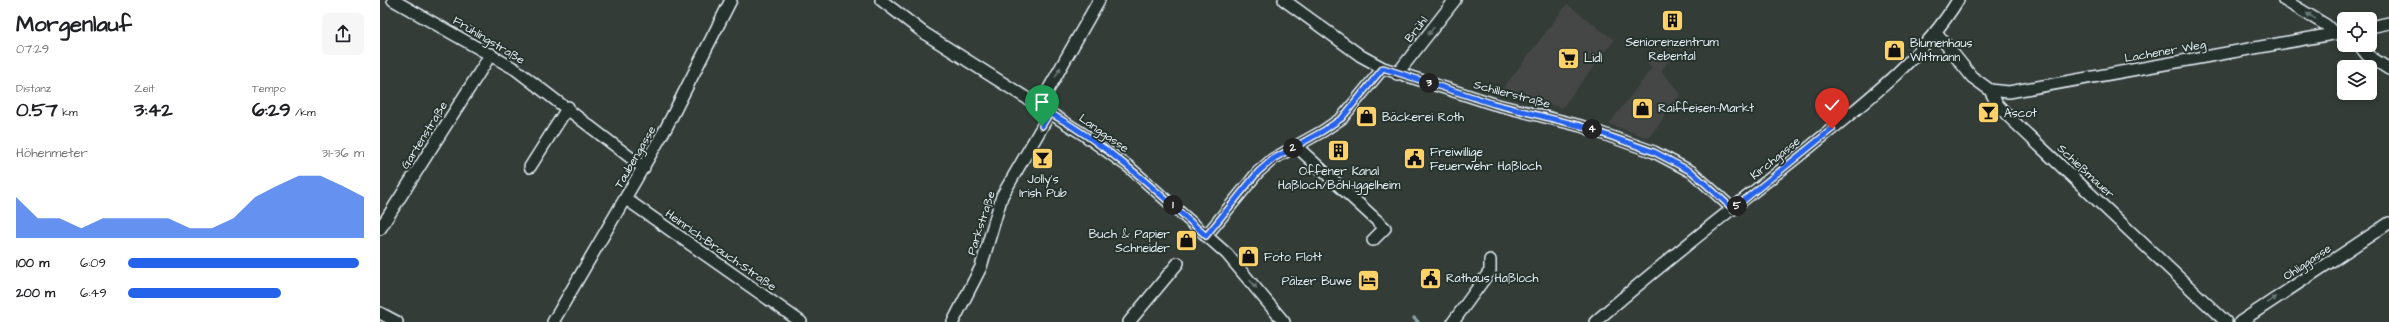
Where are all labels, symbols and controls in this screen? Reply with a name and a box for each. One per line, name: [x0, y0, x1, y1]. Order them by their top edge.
building icon: Seniorenzentrum Rebental: [1659, 8, 1685, 34]
text: Morgenlauf: [16, 9, 132, 40]
street label: Frühlingstraße: [449, 12, 528, 70]
one-way arrow: [2305, 12, 2317, 19]
map controls: [2337, 12, 2377, 100]
button: locate: [2337, 12, 2377, 52]
button: share: [322, 13, 364, 55]
street label: Brühl: [1401, 13, 1432, 46]
one-way arrow: [1427, 25, 1435, 36]
place label: Seniorenzentrum Rebental: [1625, 34, 1719, 65]
place label: Blumenhaus Wittmann: [1910, 35, 1973, 66]
street label: Lachener Weg: [2123, 36, 2207, 68]
shop icon: Blumenhaus Wittmann: [1882, 37, 1908, 63]
text: 07:29: [16, 40, 49, 58]
supermarket icon: Lidl: [1556, 45, 1582, 71]
place label: Lidl: [1584, 50, 1602, 67]
button: layers: [2337, 60, 2377, 100]
one-way arrow: [1054, 66, 1061, 78]
pin: 3: [1419, 73, 1439, 93]
text: 3: [1426, 75, 1432, 90]
street label: Schillerstraße: [1472, 76, 1553, 113]
text: Distanz: [16, 81, 51, 96]
text: Zeit: [134, 81, 155, 96]
text: Tempo: [252, 81, 286, 96]
pin: [1025, 85, 1059, 126]
pin: [1815, 88, 1849, 129]
icon: arrive: [1031, 91, 1053, 113]
icon: check: [1821, 94, 1843, 116]
shop icon: Raiffeisen-Markt: [1629, 95, 1655, 121]
text: 0.57: [16, 96, 58, 124]
text: 3:42: [134, 96, 173, 124]
text: 6:29: [252, 96, 291, 124]
street label: Gartenstraße: [397, 98, 452, 172]
place label: Raiffeisen-Markt: [1658, 100, 1754, 117]
bar icon: Ascot: [1976, 100, 2002, 126]
shop icon: Bäckerei Roth: [1353, 104, 1379, 130]
text: km: [58, 105, 78, 120]
text: /km: [291, 105, 315, 120]
place label: Ascot: [2004, 105, 2037, 122]
place label: Bäckerei Roth: [1382, 109, 1464, 126]
street label: Langgasse: [1075, 110, 1133, 158]
pin: 4: [1582, 119, 1602, 139]
text: 4: [1588, 121, 1596, 136]
street label: Taubengasse: [611, 122, 661, 192]
street label: Kirchgasse: [1747, 133, 1805, 185]
building icon: Offener Kanal Haßloch/Böhl-Iggelheim: [1326, 137, 1352, 163]
pin: 2: [1283, 138, 1303, 158]
text: 2: [1290, 140, 1296, 155]
street label: Schießmauer: [2053, 140, 2118, 203]
text: Höhenmeter: [16, 144, 88, 162]
text: 31–36 m: [322, 144, 364, 162]
place label: Freiwillige Feuerwehr Haßloch: [1430, 144, 1542, 175]
bar icon: Jolly's Irish Pub: [1030, 145, 1056, 171]
public building icon: Freiwillige Feuerwehr Haßloch: [1401, 146, 1427, 172]
place label: Offener Kanal Haßloch/Böhl-Iggelheim: [1278, 163, 1401, 195]
place label: Jolly's Irish Pub: [1019, 171, 1067, 202]
street label: Parkstraße: [963, 188, 1000, 257]
pin: 1: [1163, 195, 1183, 215]
pin: 5: [1727, 196, 1747, 216]
text: 1: [1172, 197, 1174, 212]
text: 5: [1733, 198, 1741, 213]
street label: Heinrich-Brauch-Straße: [662, 206, 780, 296]
place label: Buch & Papier Schneider: [1089, 226, 1170, 257]
shop icon: Buch & Papier Schneider: [1173, 228, 1199, 254]
street label: Ohliggasse: [2280, 240, 2336, 286]
shop icon: Foto Flott: [1236, 244, 1262, 270]
place label: Foto Flott: [1264, 249, 1322, 266]
text: 100 m: [16, 254, 49, 272]
text: 6:09: [80, 254, 106, 272]
public building icon: Rathaus Haßloch: [1418, 265, 1444, 291]
hotel icon: Pälzer Buwe: [1355, 268, 1381, 294]
place label: Rathaus Haßloch: [1446, 270, 1539, 287]
place label: Pälzer Buwe: [1282, 273, 1353, 290]
one-way arrow: [1249, 278, 1257, 289]
text: 200 m: [16, 284, 55, 302]
text: 6:49: [80, 284, 107, 302]
one-way arrow: [2267, 297, 2278, 304]

